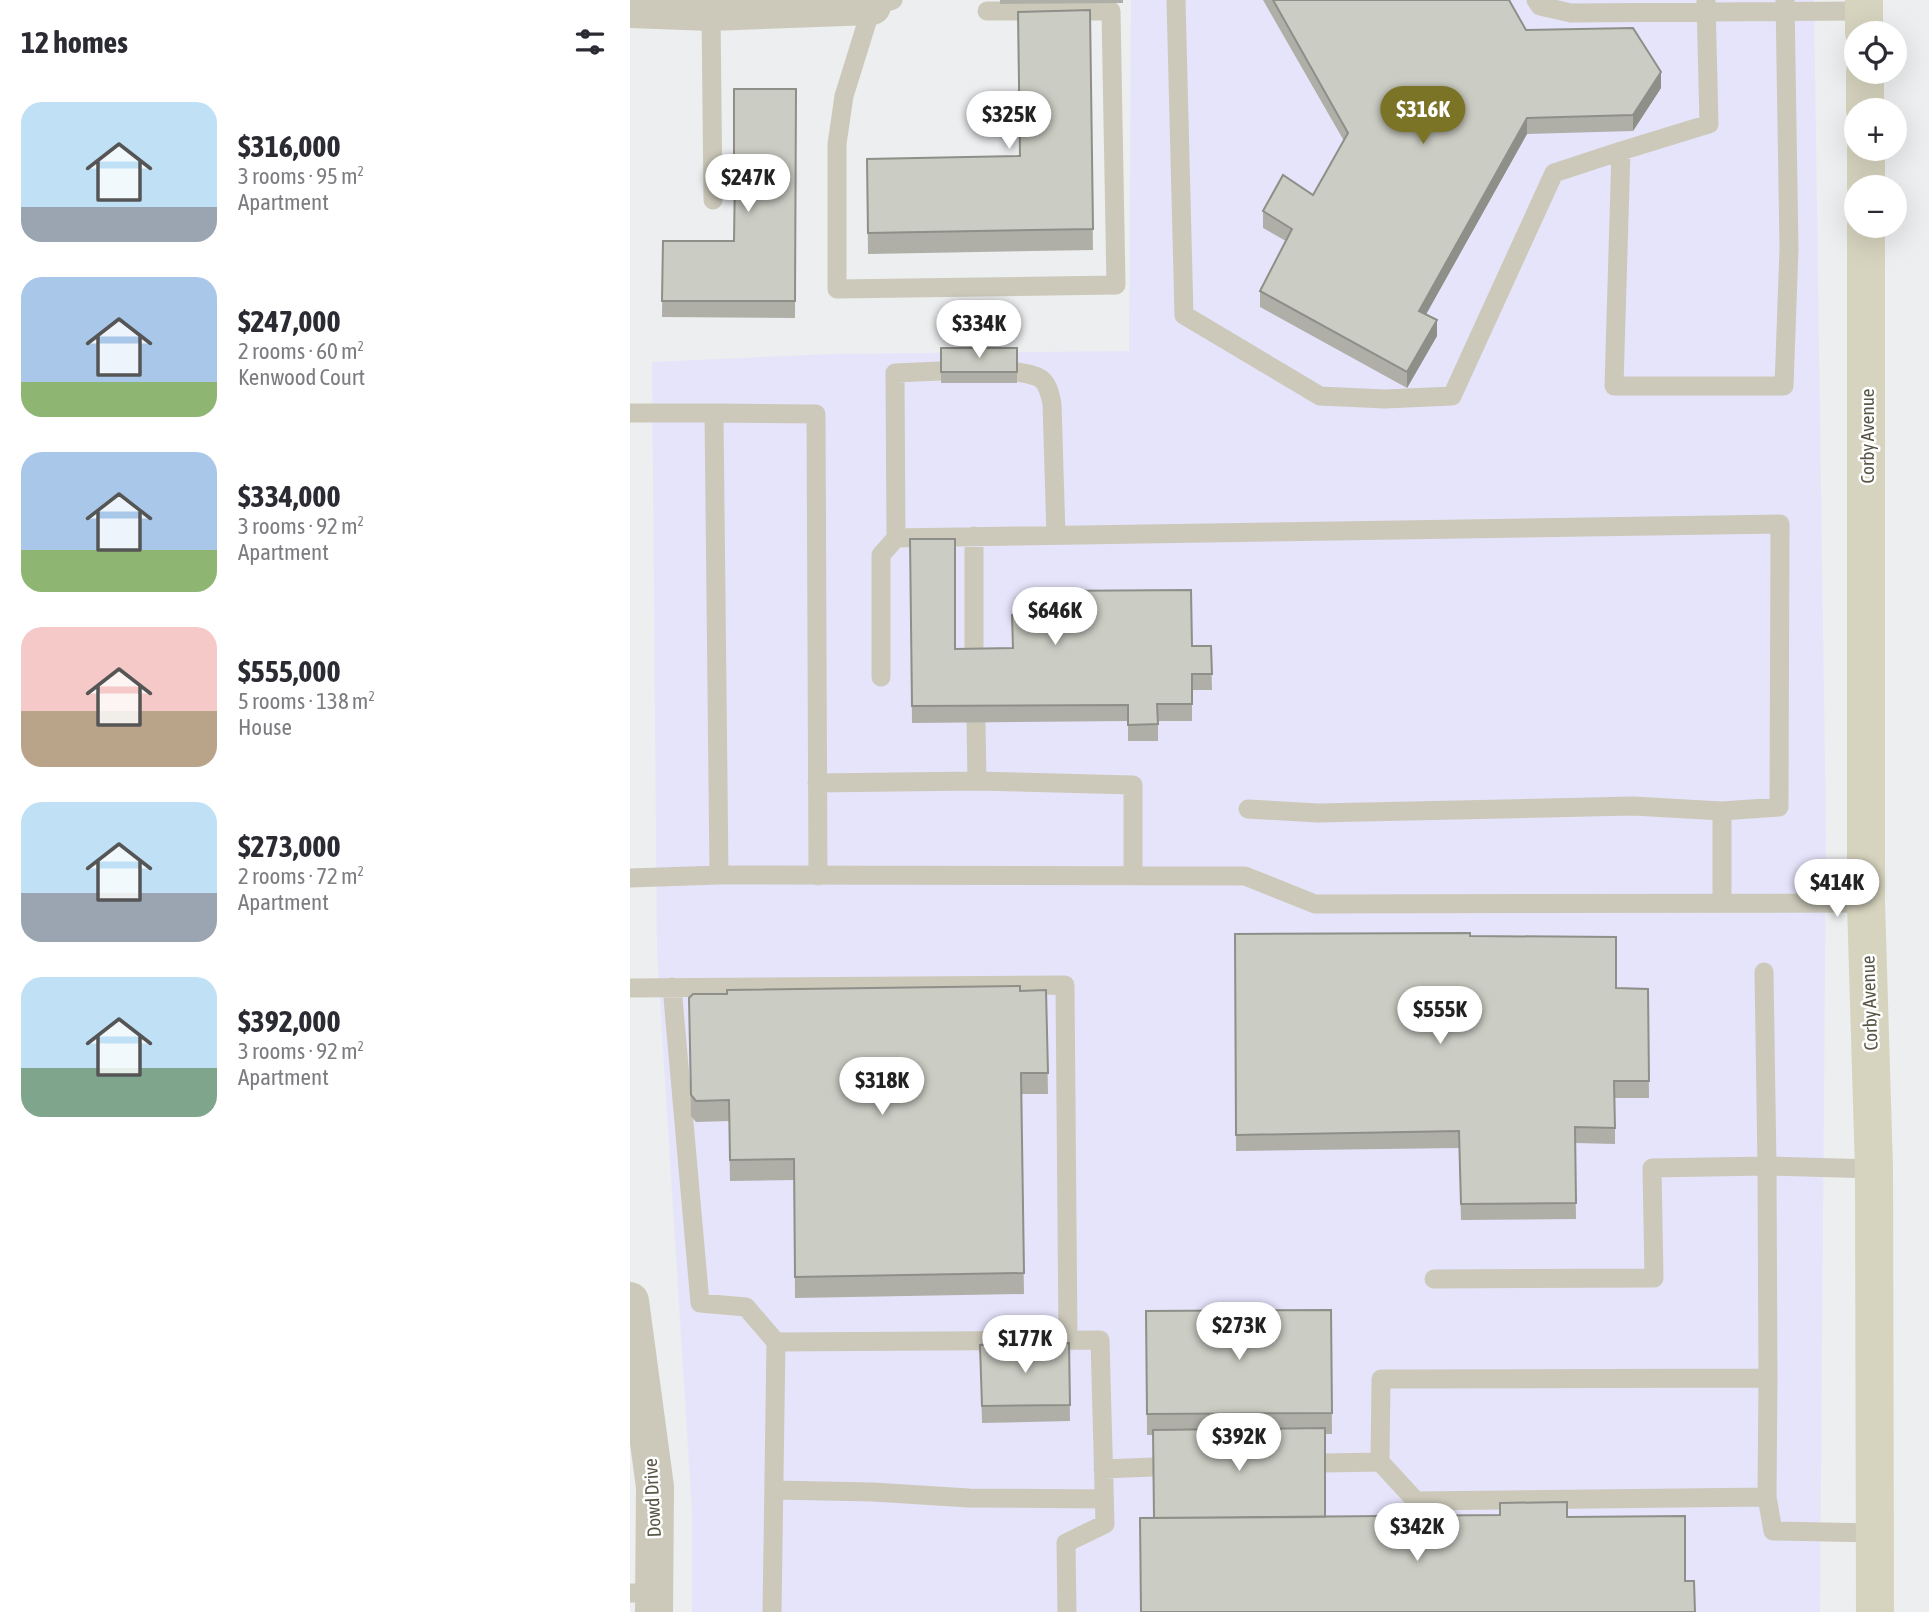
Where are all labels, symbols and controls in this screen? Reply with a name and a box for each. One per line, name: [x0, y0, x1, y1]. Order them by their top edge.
map controls: [1844, 21, 1907, 238]
button: locate: [1844, 21, 1907, 84]
icon: filters: [571, 23, 609, 61]
text: 12 homes: [21, 25, 128, 59]
pin: $316K: [1374, 86, 1472, 146]
pin: $325K: [960, 92, 1058, 151]
text: $316K: [1396, 96, 1450, 122]
button: +: [1844, 98, 1907, 161]
text: $325K: [982, 101, 1036, 127]
text: $316,000: [238, 129, 341, 163]
icon: home: [77, 130, 161, 214]
pin: $247K: [699, 154, 797, 214]
text: 3 rooms · 95 m²: [238, 163, 364, 189]
text: $247K: [721, 164, 775, 190]
button: −: [1844, 175, 1907, 238]
text: Apartment: [238, 189, 329, 215]
pin: $334K: [930, 300, 1028, 360]
text: $247,000: [238, 304, 341, 338]
icon: home: [77, 305, 161, 389]
text: $334K: [952, 310, 1006, 336]
text: 2 rooms · 60 m²: [238, 338, 364, 364]
text: Kenwood Court: [238, 364, 365, 390]
street label: Corby Avenue: [1856, 389, 1878, 483]
text: $334,000: [238, 479, 341, 513]
icon: home: [77, 480, 161, 564]
text: 3 rooms · 92 m²: [238, 513, 364, 539]
text: Apartment: [238, 539, 329, 565]
pin: $646K: [1006, 588, 1104, 647]
text: $646K: [1028, 597, 1082, 623]
text: $555,000: [238, 654, 341, 688]
icon: home: [77, 655, 161, 739]
text: 5 rooms · 138 m²: [238, 688, 375, 714]
text: House: [238, 714, 292, 740]
text: $273,000: [238, 829, 341, 863]
icon: home: [77, 830, 161, 914]
pin: $414K: [1788, 860, 1886, 919]
text: 2 rooms · 72 m²: [238, 863, 364, 889]
text: $414K: [1810, 869, 1864, 895]
text: Apartment: [238, 889, 329, 915]
street label: Corby Avenue: [1856, 955, 1882, 1051]
pin: $555K: [1391, 986, 1489, 1046]
text: $555K: [1413, 996, 1467, 1022]
text: $392,000: [238, 1004, 341, 1038]
icon: home: [77, 1005, 161, 1089]
text: 3 rooms · 92 m²: [238, 1038, 364, 1064]
pin: $318K: [833, 1058, 931, 1117]
text: Apartment: [238, 1064, 329, 1090]
text: $318K: [855, 1067, 909, 1093]
pin: $273K: [1190, 1302, 1288, 1362]
text: $273K: [1212, 1312, 1266, 1338]
pin: $177K: [976, 1316, 1074, 1375]
text: $177K: [998, 1325, 1052, 1351]
pin: $392K: [1190, 1414, 1288, 1473]
text: $392K: [1212, 1423, 1266, 1449]
street label: Dowd Drive: [639, 1458, 665, 1538]
pin: $342K: [1368, 1504, 1466, 1563]
text: $342K: [1390, 1513, 1444, 1539]

